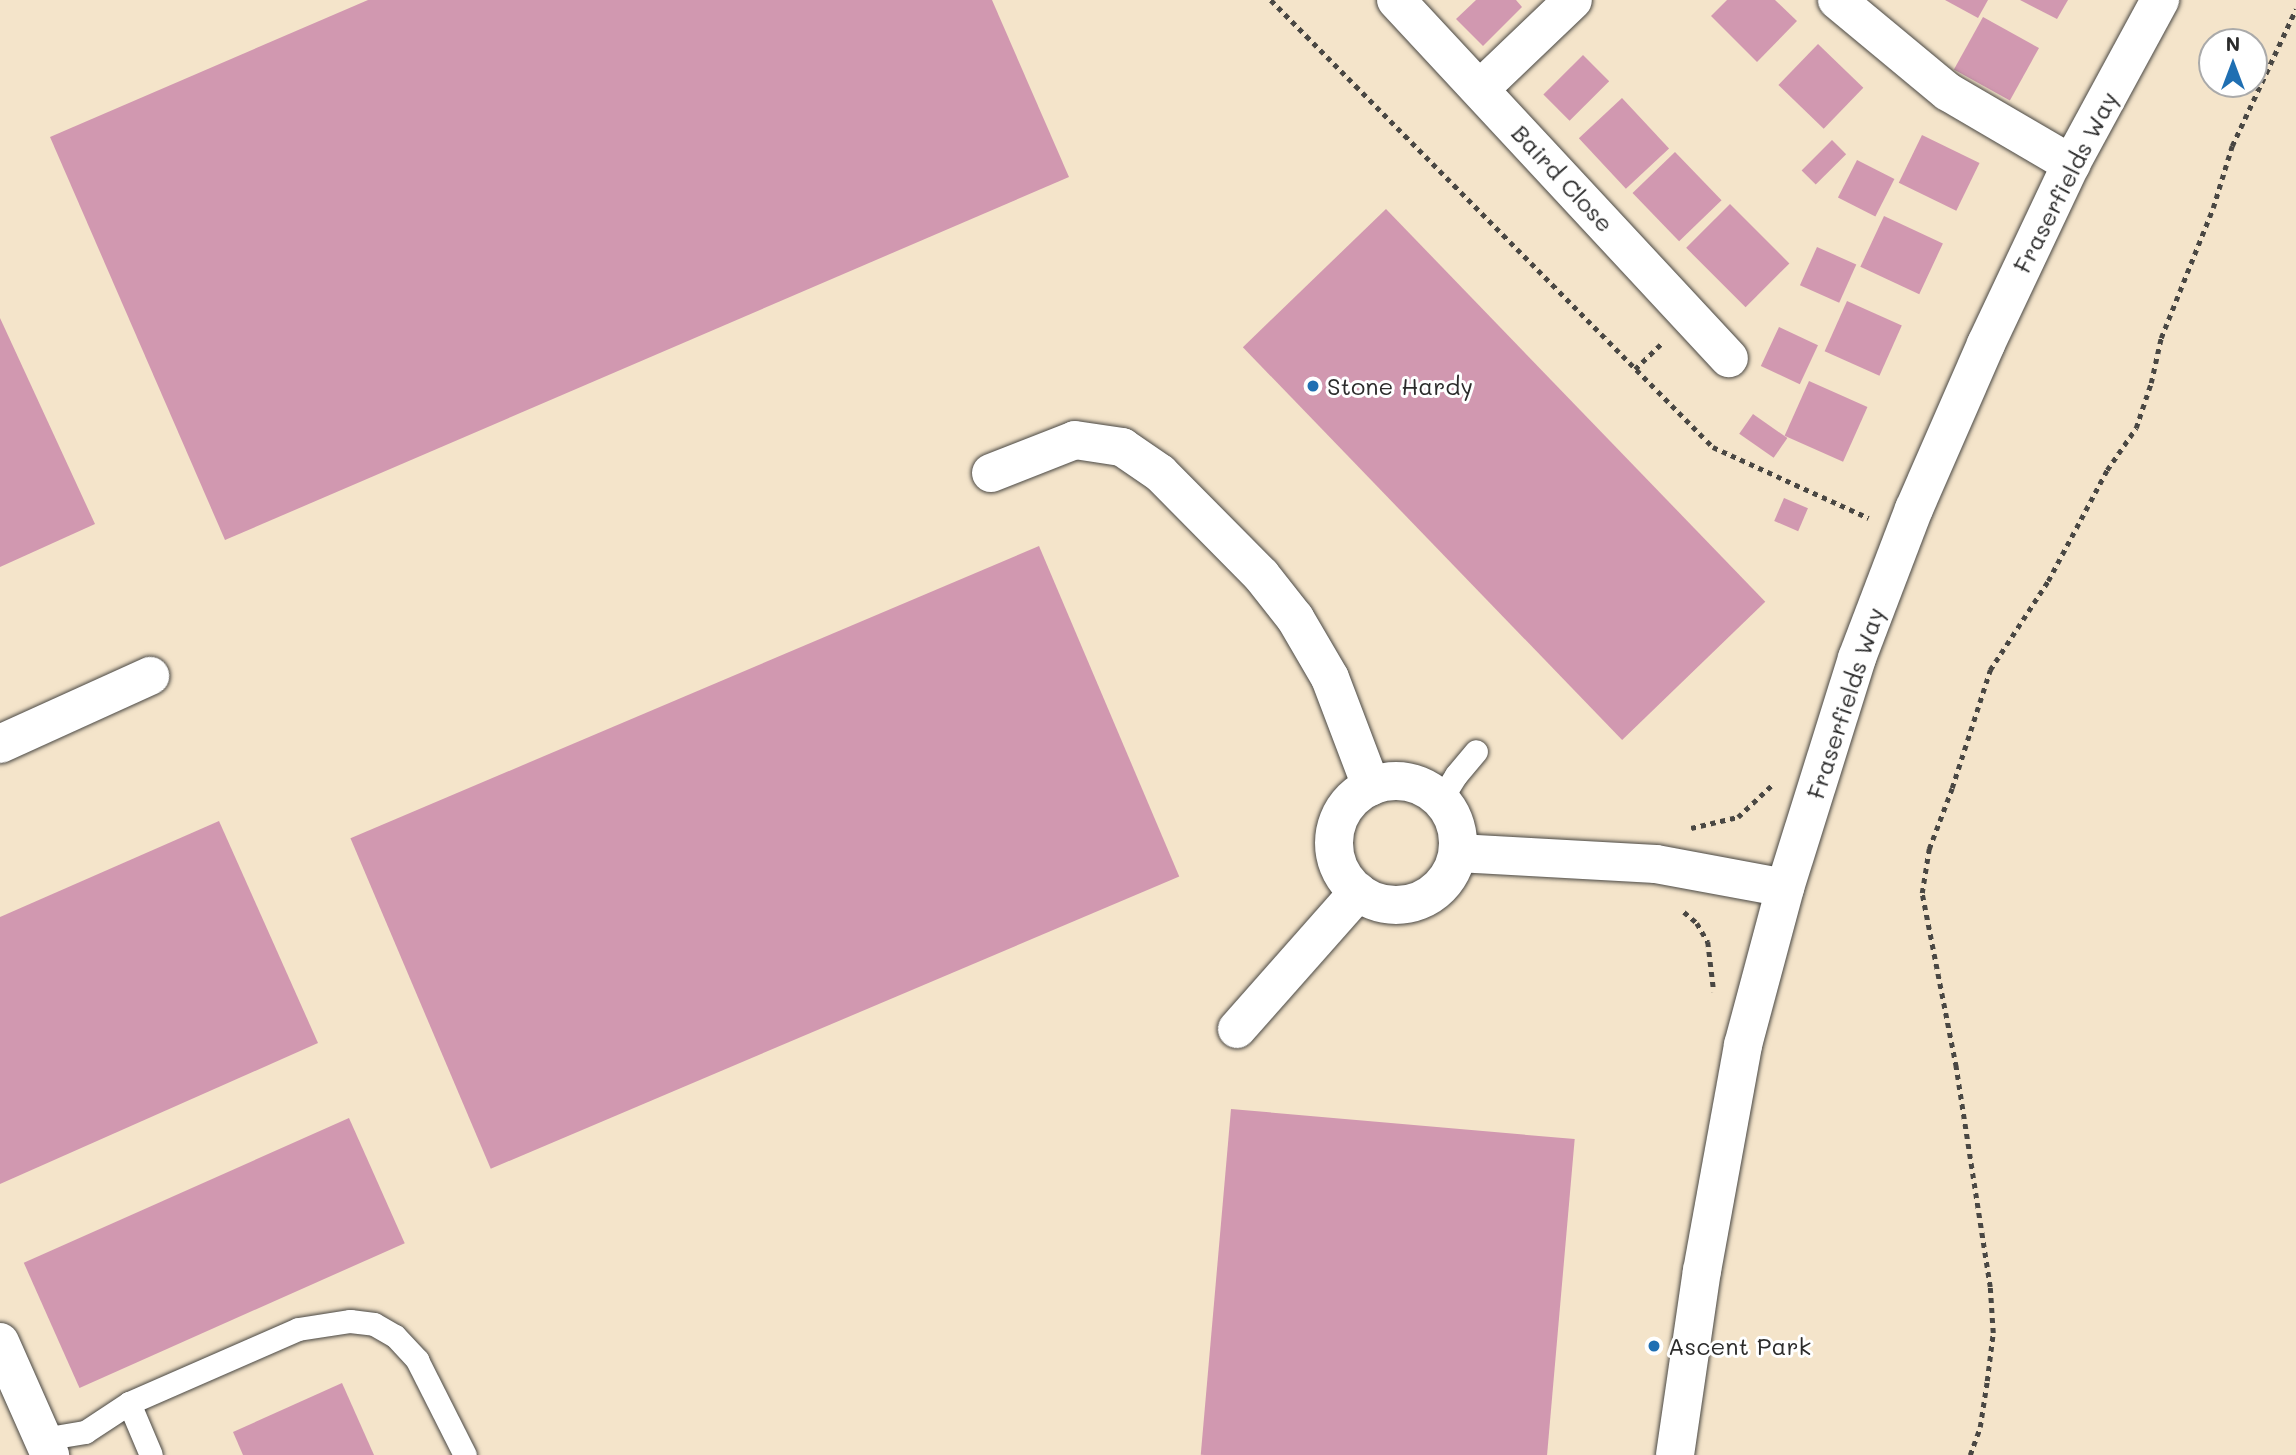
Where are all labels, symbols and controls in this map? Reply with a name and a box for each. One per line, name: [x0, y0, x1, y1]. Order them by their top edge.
north arrow: [2198, 28, 2268, 98]
text: N: [2226, 31, 2240, 56]
street label: Fraserfields Way: [2007, 87, 2123, 277]
street label: Baird Close: [1506, 118, 1620, 238]
place label: Stone Hardy: [1327, 372, 1473, 400]
marker: Stone Hardy: [1305, 378, 1321, 394]
street label: Fraserfields Way: [1800, 604, 1890, 802]
place label: Ascent Park: [1668, 1332, 1811, 1360]
marker: Ascent Park: [1646, 1338, 1662, 1354]

